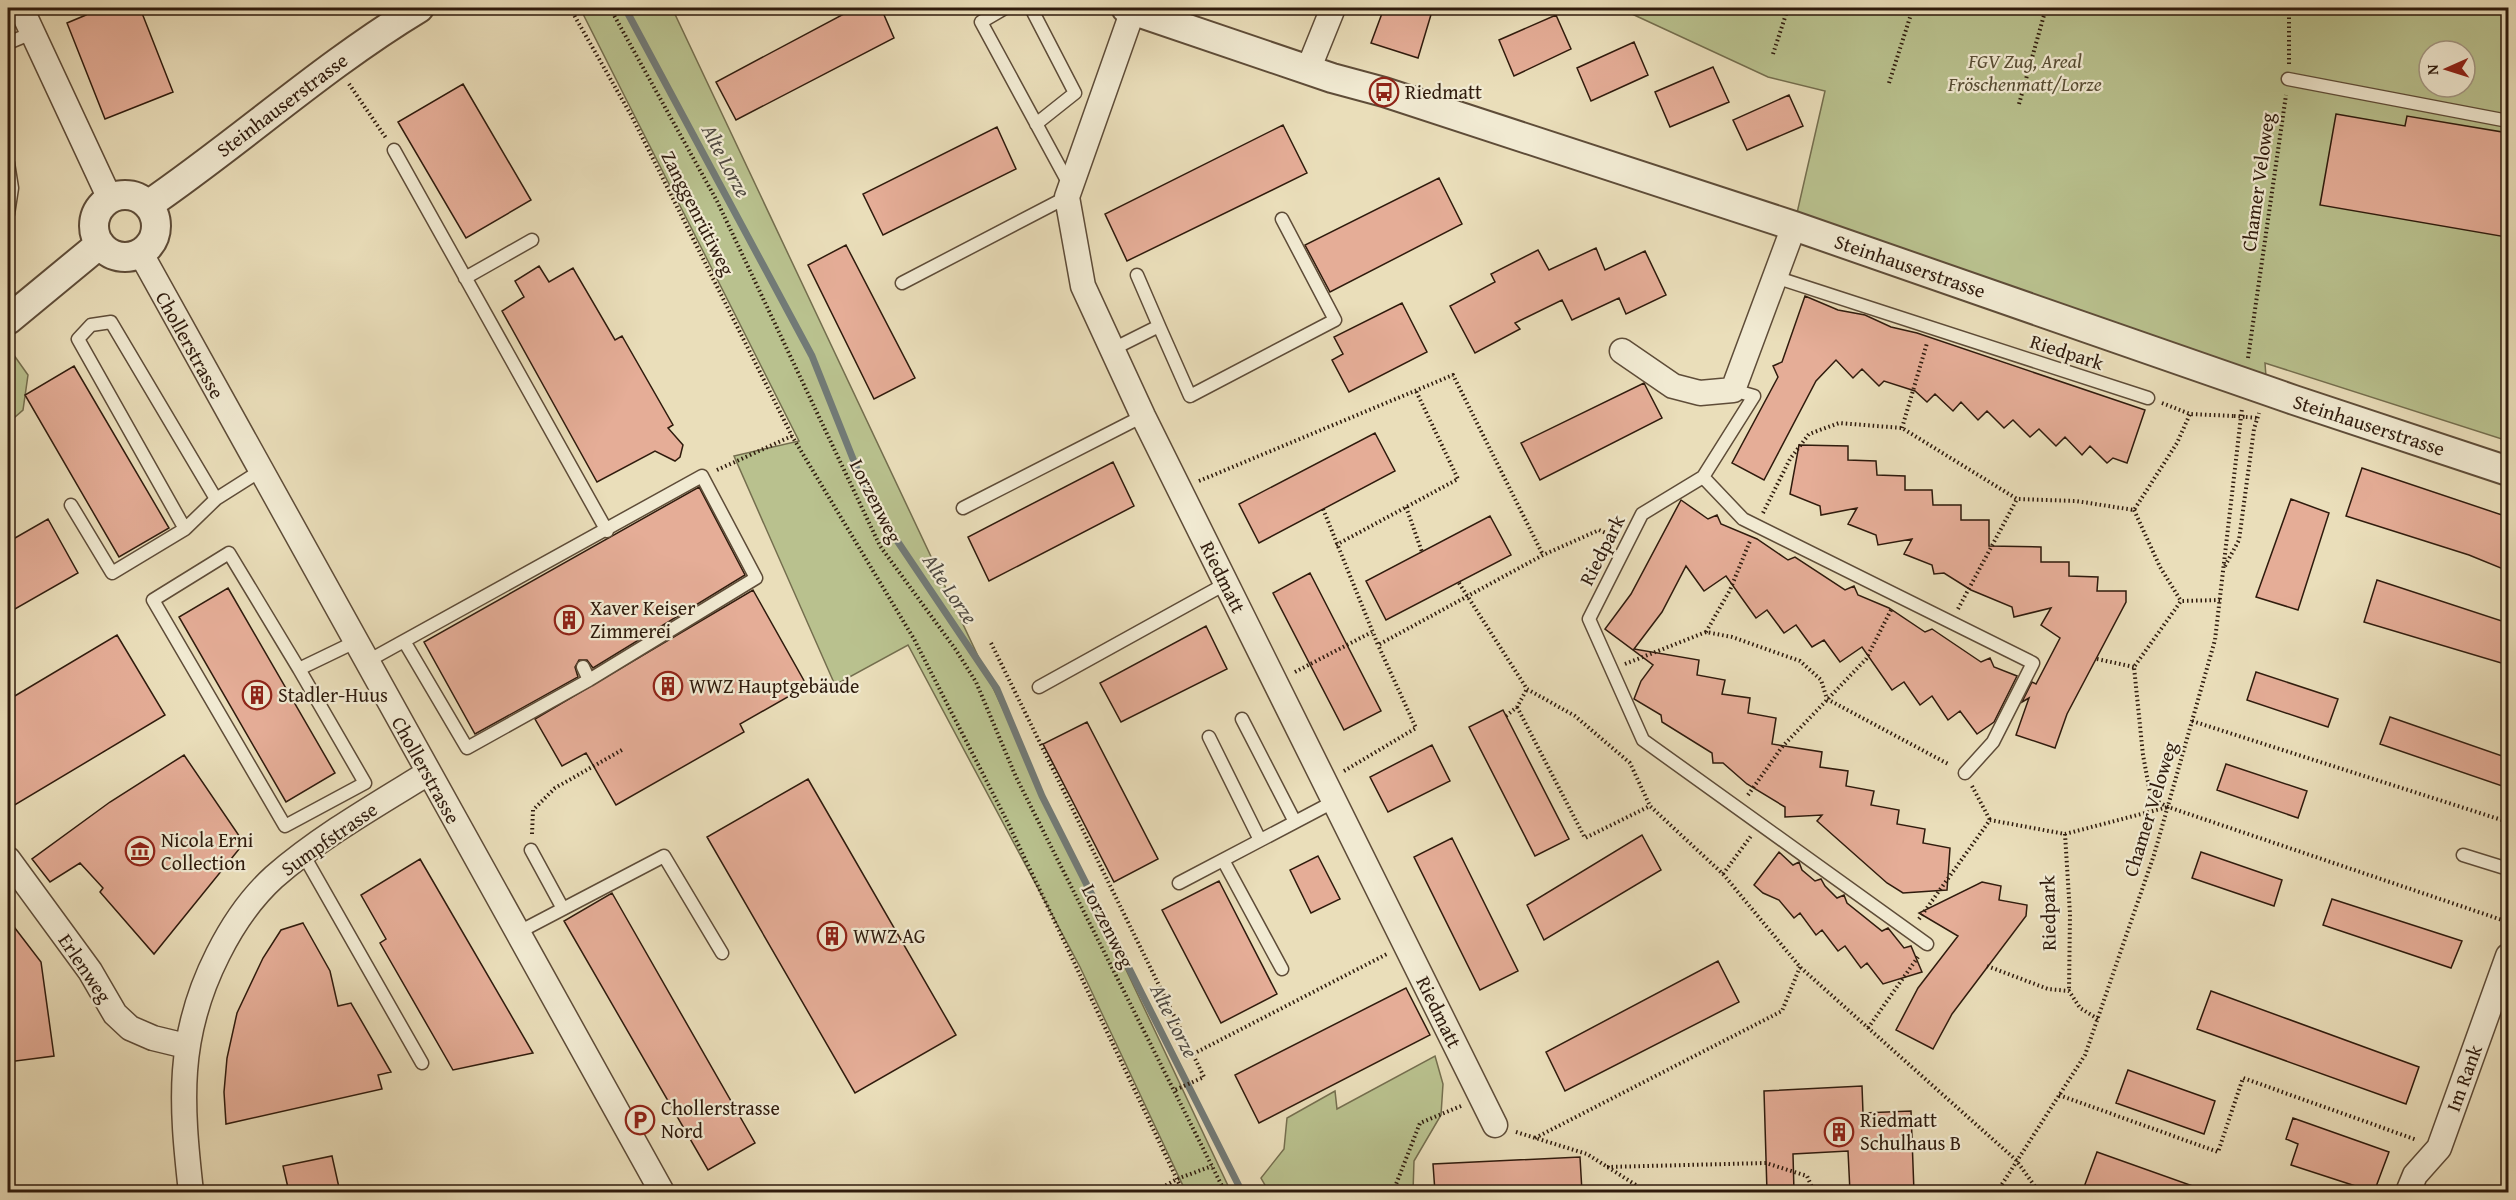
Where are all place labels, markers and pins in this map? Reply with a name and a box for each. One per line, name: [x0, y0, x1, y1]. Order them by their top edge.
bus stop icon: Riedmatt: [1368, 76, 1400, 108]
place label: Riedmatt: [1405, 77, 1482, 106]
place label: Xaver Keiser Zimmerei: [590, 593, 695, 645]
building icon: Xaver Keiser Zimmerei: [553, 604, 585, 636]
building icon: WWZ Hauptgebäude: [652, 670, 684, 702]
place label: WWZ Hauptgebäude: [689, 671, 859, 700]
building icon: Stadler-Huus: [241, 679, 273, 711]
place label: Stadler-Huus: [278, 680, 388, 709]
place label: Nicola Erni Collection: [161, 825, 254, 877]
museum icon: Nicola Erni Collection: [124, 835, 156, 867]
building icon: WWZ AG: [816, 920, 848, 952]
place label: WWZ AG: [853, 921, 926, 950]
place label: Chollerstrasse Nord: [661, 1093, 780, 1145]
parking icon: Chollerstrasse Nord: [624, 1104, 656, 1136]
place label: Riedmatt Schulhaus B: [1860, 1105, 1961, 1157]
building icon: Riedmatt Schulhaus B: [1823, 1116, 1855, 1148]

